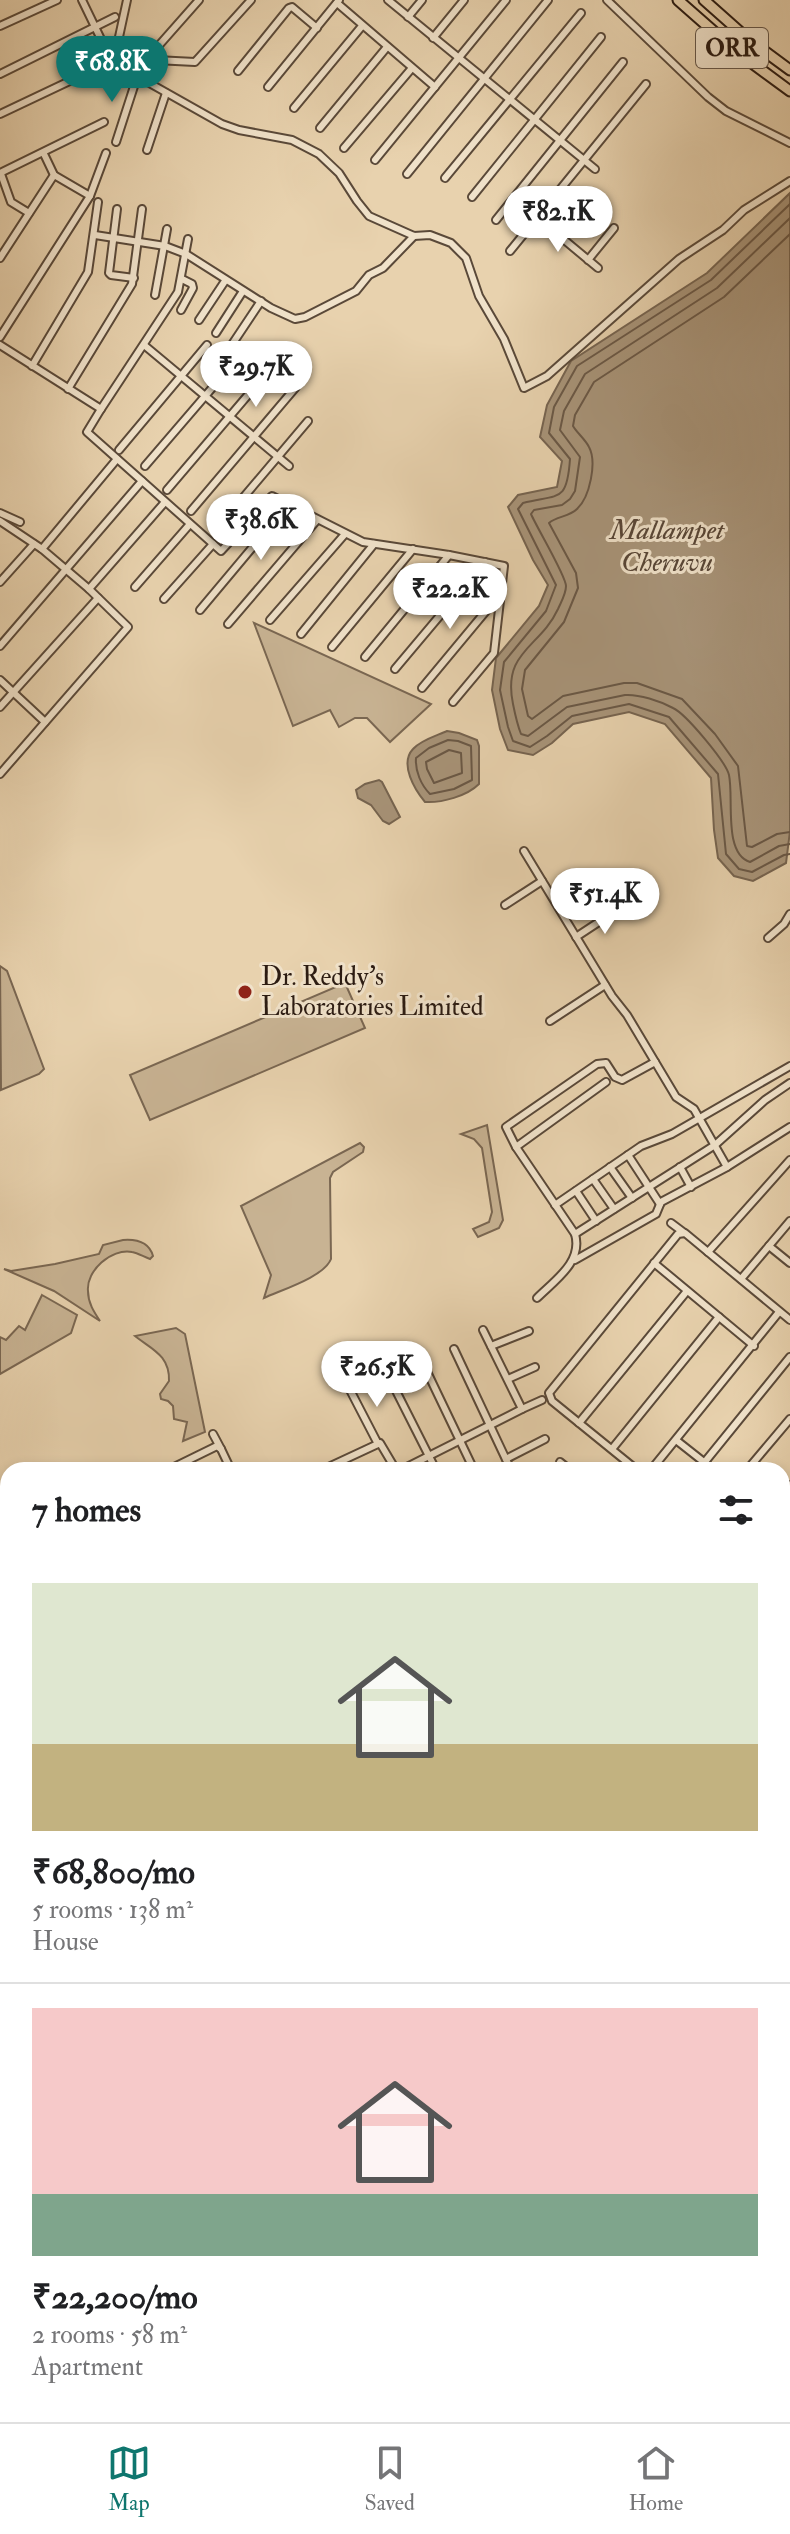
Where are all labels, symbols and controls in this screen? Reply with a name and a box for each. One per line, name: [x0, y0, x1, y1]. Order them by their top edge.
road number: ORR: [696, 28, 768, 68]
pin: ₹68.8K: [47, 36, 177, 104]
text: ₹68.8K: [74, 46, 150, 78]
pin: ₹82.1K: [493, 186, 623, 254]
text: ₹82.1K: [522, 196, 594, 228]
pin: ₹29.7K: [191, 341, 321, 409]
text: ₹29.7K: [218, 351, 294, 383]
pin: ₹38.6K: [196, 494, 326, 562]
text: ₹38.6K: [224, 504, 298, 536]
water label: Mallampet Cheruvu: [608, 513, 726, 580]
pin: ₹22.2K: [385, 563, 515, 631]
text: ₹22.2K: [411, 573, 489, 605]
pin: ₹51.4K: [540, 868, 670, 936]
text: ₹51.4K: [568, 878, 642, 910]
place label: Dr. Reddy's Laboratories Limited: [261, 961, 484, 1023]
marker: Dr. Reddy's Laboratories Limited: [236, 983, 254, 1001]
pin: ₹26.5K: [312, 1341, 442, 1409]
text: ₹26.5K: [339, 1351, 415, 1383]
icon: filters: [714, 1488, 758, 1532]
text: 7 homes: [32, 1489, 141, 1532]
icon: home: [323, 1635, 467, 1779]
text: ₹68,800/mo: [32, 1851, 195, 1894]
text: 5 rooms · 138 m²: [32, 1894, 193, 1926]
text: House: [32, 1926, 99, 1958]
icon: home: [323, 2060, 467, 2204]
text: ₹22,200/mo: [32, 2276, 198, 2319]
text: 2 rooms · 58 m²: [32, 2319, 187, 2351]
text: Apartment: [32, 2351, 143, 2383]
tab: Map: [107, 2441, 151, 2517]
tab: Saved: [365, 2441, 415, 2517]
tab: Home: [629, 2441, 683, 2517]

